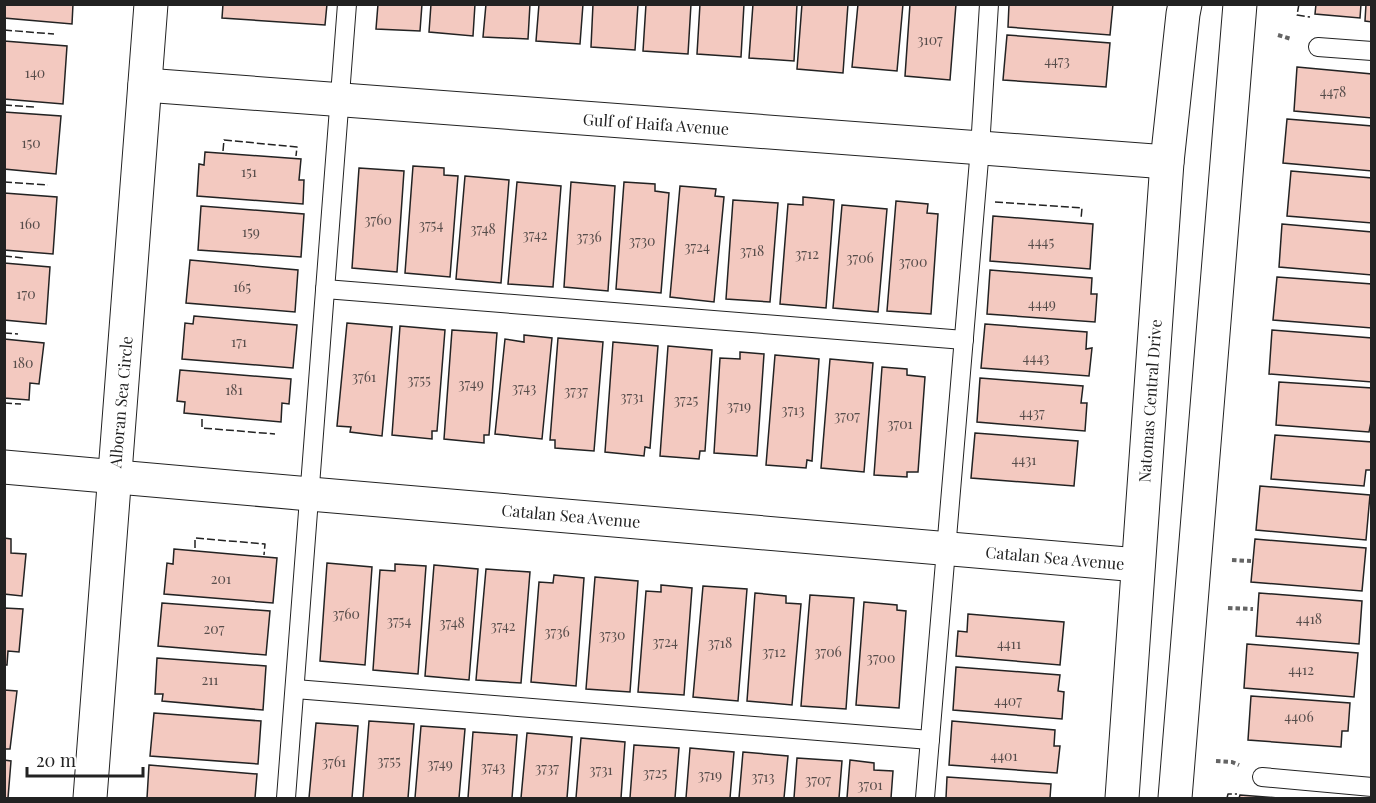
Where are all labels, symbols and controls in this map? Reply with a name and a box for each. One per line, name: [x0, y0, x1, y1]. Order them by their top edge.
house number: 3107: [917, 30, 943, 49]
house number: 4473: [1044, 51, 1070, 70]
house number: 140: [25, 63, 45, 82]
house number: 4478: [1320, 82, 1346, 101]
street label: Gulf of Haifa Avenue: [582, 108, 730, 139]
house number: 150: [21, 133, 41, 152]
house number: 151: [241, 162, 257, 181]
house number: 3760: [364, 210, 392, 229]
house number: 160: [20, 214, 40, 233]
house number: 3754: [419, 215, 443, 234]
house number: 3748: [470, 219, 496, 238]
house number: 159: [242, 222, 260, 241]
house number: 3742: [522, 225, 548, 244]
house number: 3736: [576, 227, 602, 246]
house number: 3730: [629, 231, 655, 250]
house number: 4445: [1028, 232, 1054, 251]
house number: 3724: [684, 237, 710, 256]
house number: 3718: [740, 241, 764, 260]
house number: 3712: [795, 244, 819, 263]
house number: 3706: [846, 248, 874, 267]
house number: 3700: [899, 252, 927, 271]
house number: 165: [233, 277, 251, 296]
house number: 170: [16, 284, 36, 303]
house number: 4449: [1028, 294, 1056, 313]
street label: Natomas Central Drive: [1133, 319, 1166, 483]
house number: 171: [231, 332, 247, 351]
street label: Alboran Sea Circle: [104, 335, 137, 470]
house number: 4443: [1023, 348, 1049, 367]
house number: 180: [13, 353, 33, 372]
house number: 3761: [352, 367, 376, 386]
house number: 3755: [407, 370, 431, 389]
house number: 3749: [458, 374, 484, 393]
house number: 3743: [512, 378, 536, 397]
house number: 181: [225, 380, 243, 399]
house number: 3737: [564, 381, 588, 400]
house number: 3731: [620, 387, 644, 406]
house number: 3725: [674, 390, 698, 409]
house number: 3719: [727, 396, 751, 415]
house number: 3713: [781, 400, 805, 419]
house number: 4437: [1019, 403, 1045, 422]
house number: 3707: [834, 406, 860, 425]
house number: 3701: [887, 414, 913, 433]
house number: 4431: [1011, 450, 1037, 469]
street label: Catalan Sea Avenue: [501, 499, 641, 532]
street label: Catalan Sea Avenue: [985, 541, 1125, 574]
house number: 201: [211, 569, 231, 588]
house number: 3760: [332, 604, 360, 623]
house number: 4418: [1296, 609, 1322, 628]
house number: 3754: [387, 611, 411, 630]
house number: 3748: [439, 613, 465, 632]
house number: 3742: [490, 616, 516, 635]
house number: 207: [204, 619, 225, 638]
house number: 3736: [544, 622, 570, 641]
house number: 3730: [599, 625, 625, 644]
house number: 3724: [652, 632, 678, 651]
house number: 3718: [708, 633, 732, 652]
house number: 4411: [997, 634, 1021, 653]
house number: 3712: [762, 642, 786, 661]
house number: 3706: [814, 642, 842, 661]
house number: 3700: [867, 648, 895, 667]
house number: 4412: [1288, 660, 1314, 679]
house number: 211: [201, 670, 219, 689]
house number: 4407: [994, 691, 1022, 710]
house number: 4406: [1284, 707, 1314, 726]
scale bar: [27, 740, 142, 778]
house number: 4401: [990, 746, 1018, 765]
text: 20 m: [36, 748, 76, 772]
house number: 3755: [377, 751, 401, 770]
house number: 3761: [322, 752, 346, 771]
house number: 3749: [427, 754, 453, 773]
house number: 3743: [481, 757, 505, 776]
house number: 3737: [535, 758, 559, 777]
house number: 3731: [589, 760, 613, 779]
house number: 3725: [643, 763, 667, 782]
house number: 3719: [698, 765, 722, 784]
house number: 3713: [751, 767, 775, 786]
house number: 3707: [805, 770, 831, 789]
house number: 3701: [857, 775, 883, 794]

